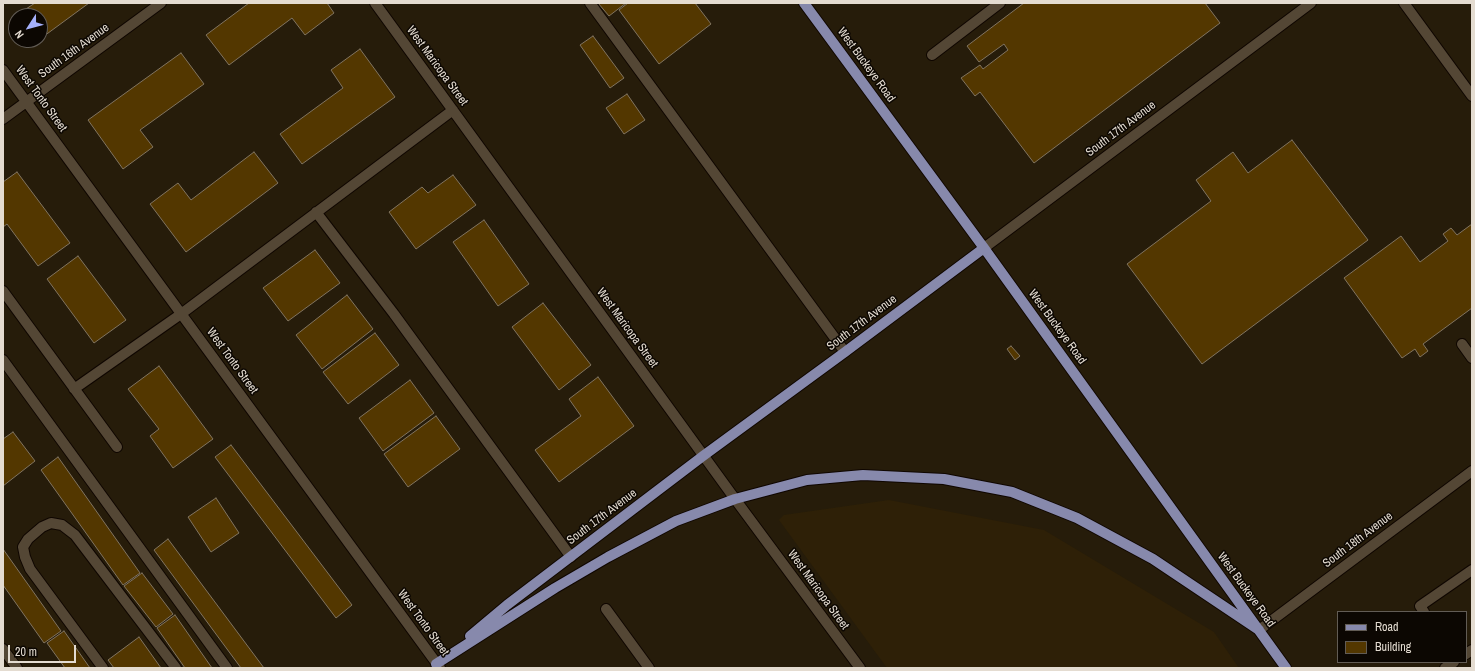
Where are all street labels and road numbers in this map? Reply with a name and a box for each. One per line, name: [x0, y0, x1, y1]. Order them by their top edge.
street label: South 16th Avenue: [36, 21, 112, 81]
street label: West Maricopa Street: [403, 23, 471, 109]
street label: West Buckeye Road: [834, 25, 898, 105]
street label: West Tonto Street: [12, 63, 70, 135]
street label: South 17th Avenue: [1083, 98, 1159, 160]
street label: West Maricopa Street: [593, 285, 661, 371]
street label: West Buckeye Road: [1025, 287, 1089, 367]
street label: South 17th Avenue: [824, 292, 900, 354]
street label: West Tonto Street: [203, 325, 261, 397]
street label: South 17th Avenue: [564, 486, 640, 548]
street label: South 18th Avenue: [1320, 509, 1396, 571]
street label: West Maricopa Street: [784, 547, 852, 633]
street label: West Buckeye Road: [1214, 550, 1278, 630]
street label: West Tonto Street: [394, 587, 452, 659]

